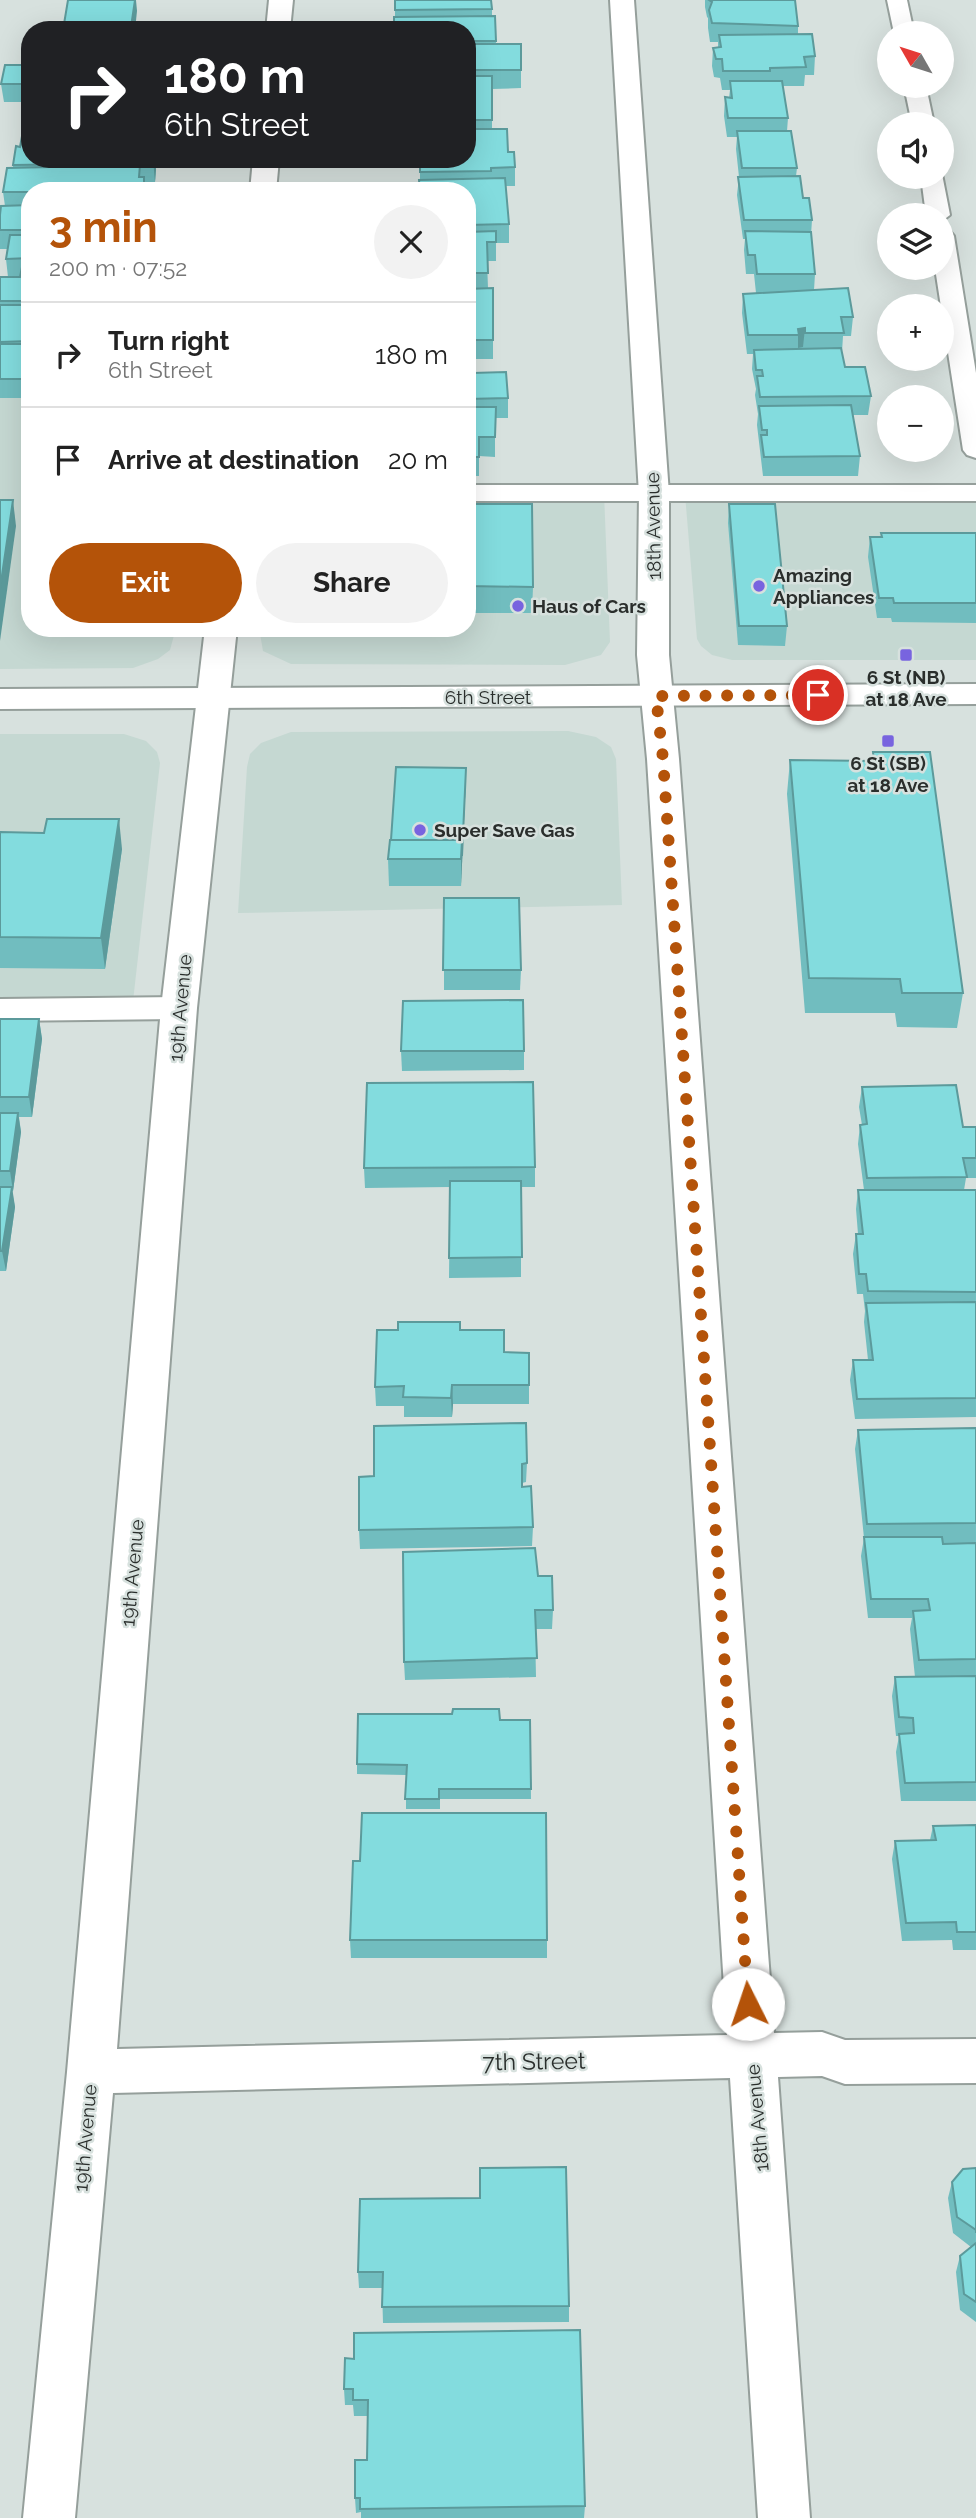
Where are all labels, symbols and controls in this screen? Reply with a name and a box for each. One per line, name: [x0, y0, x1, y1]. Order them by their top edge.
north arrow: [877, 21, 954, 98]
map controls: [877, 21, 954, 462]
text: 180 m: [164, 47, 305, 104]
icon: right: [49, 49, 140, 140]
text: 6th Street: [164, 106, 310, 143]
button: sound: [877, 112, 954, 189]
text: 3 min: [49, 203, 158, 252]
button: layers: [877, 203, 954, 280]
button: close: [374, 205, 448, 279]
text: 200 m · 07:52: [49, 254, 187, 281]
button: +: [877, 294, 954, 371]
text: Turn right: [108, 326, 229, 356]
icon: right: [49, 336, 87, 374]
text: 180 m: [375, 340, 448, 370]
text: 6th Street: [108, 356, 213, 383]
button: −: [877, 385, 954, 462]
icon: arrive: [49, 441, 87, 479]
text: Arrive at destination: [108, 445, 359, 475]
text: 20 m: [388, 445, 448, 475]
street label: 18th Avenue: [641, 472, 665, 580]
button: Exit: [49, 543, 242, 623]
button: Share: [256, 543, 448, 623]
place label: Amazing Appliances: [773, 564, 875, 608]
marker: Amazing Appliances: [751, 578, 767, 594]
place label: Haus of Cars: [532, 595, 646, 617]
marker: Haus of Cars: [510, 598, 526, 614]
marker: 6 St (NB) at 18 Ave: [898, 647, 914, 663]
pin: [788, 665, 848, 725]
place label: 6 St (NB) at 18 Ave: [865, 666, 947, 710]
icon: arrive: [799, 676, 837, 714]
street label: 6th Street: [445, 686, 532, 708]
marker: 6 St (SB) at 18 Ave: [880, 733, 896, 749]
place label: 6 St (SB) at 18 Ave: [847, 752, 929, 796]
place label: Super Save Gas: [434, 819, 575, 841]
marker: Super Save Gas: [412, 822, 428, 838]
street label: 19th Avenue: [164, 953, 196, 1063]
street label: 19th Avenue: [116, 1518, 148, 1628]
position arrow: [711, 1967, 785, 2041]
street label: 7th Street: [482, 2047, 586, 2075]
street label: 18th Avenue: [741, 2063, 773, 2173]
street label: 19th Avenue: [69, 2083, 101, 2193]

